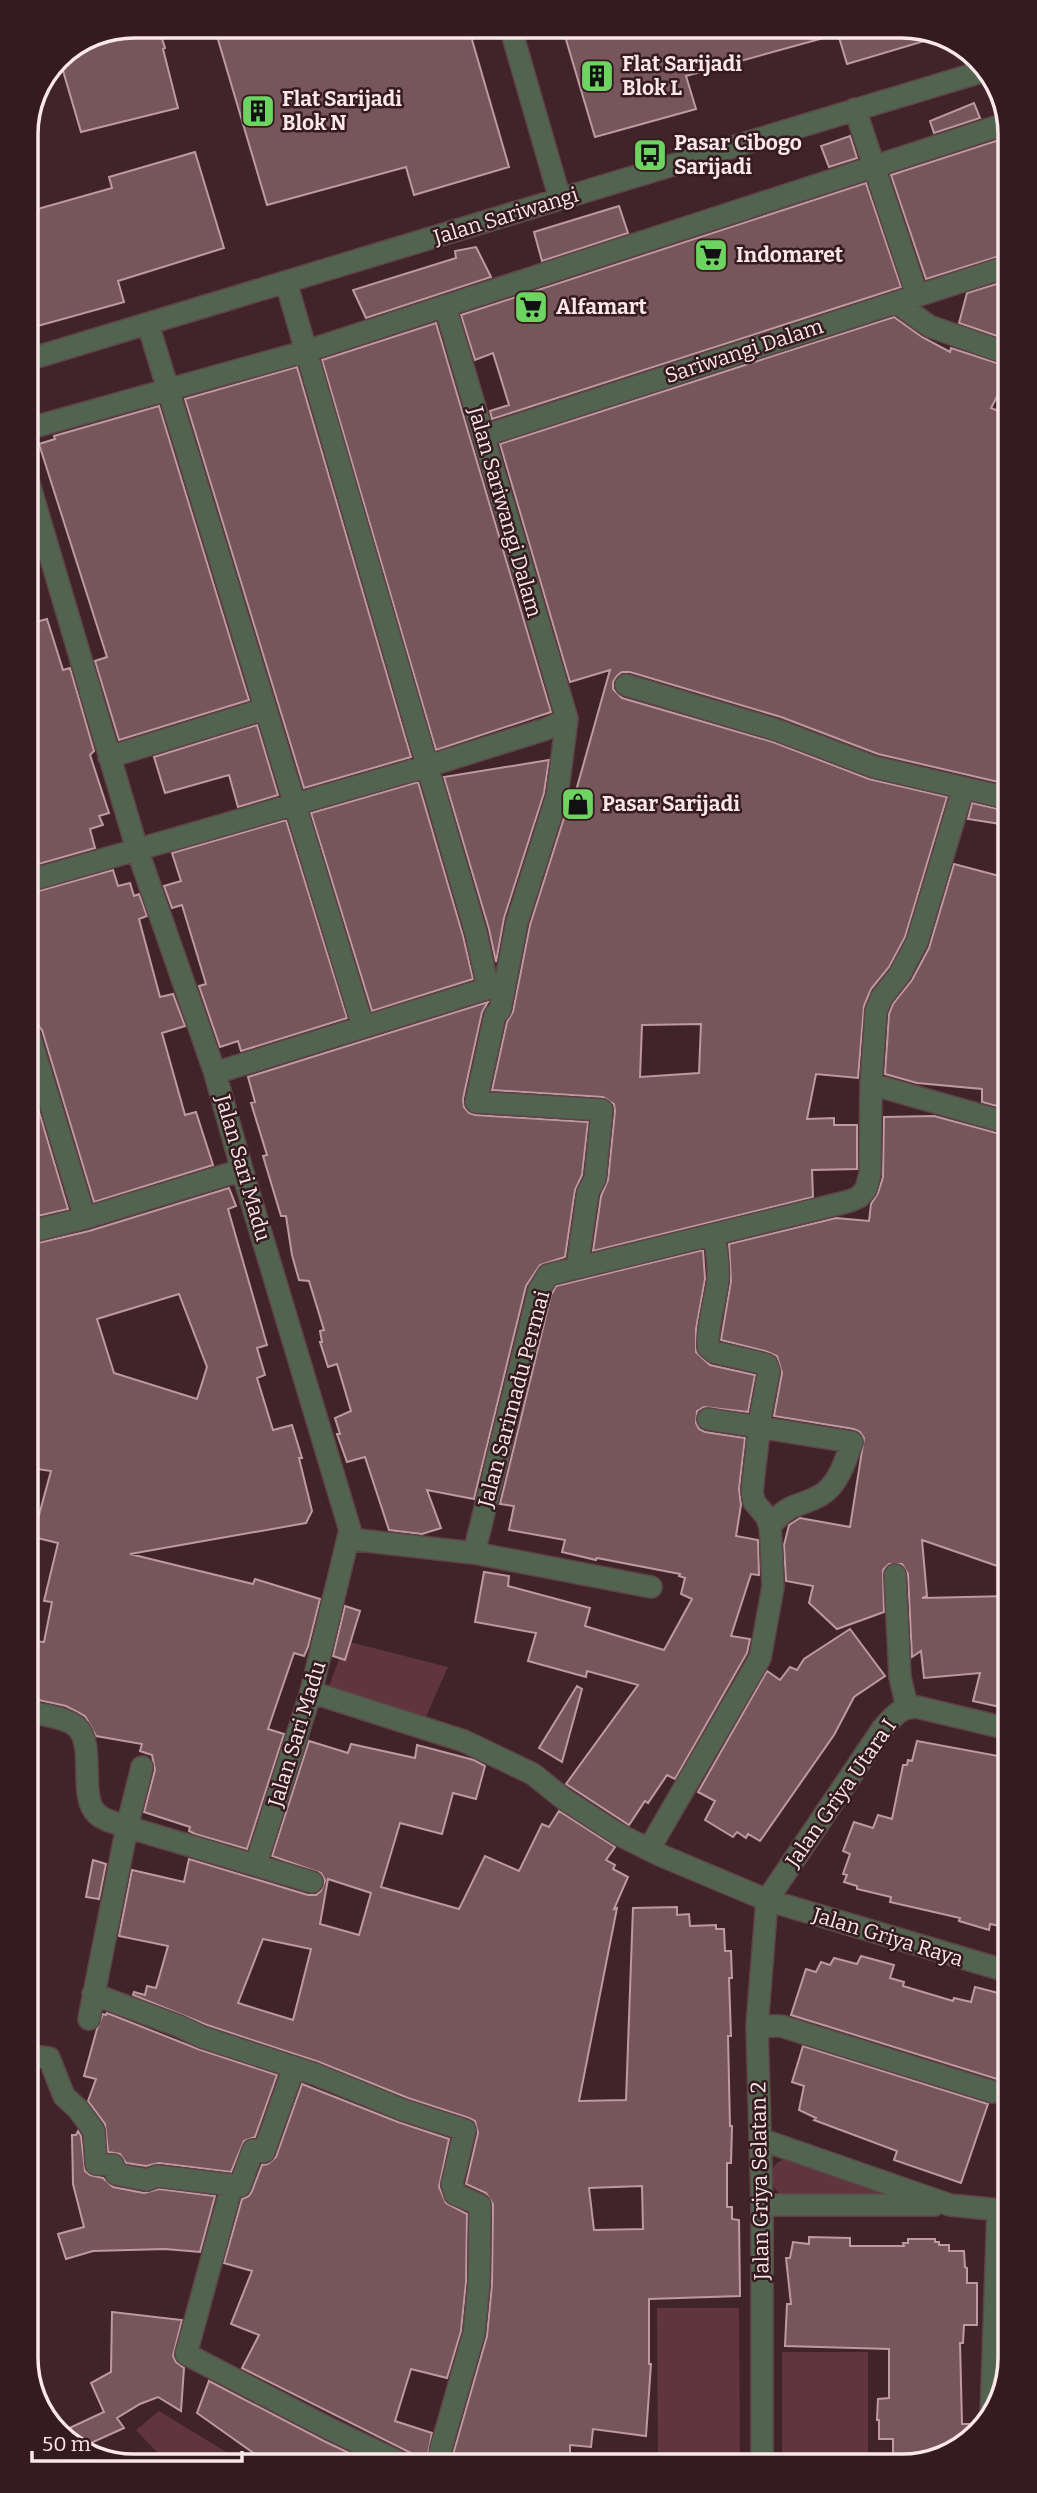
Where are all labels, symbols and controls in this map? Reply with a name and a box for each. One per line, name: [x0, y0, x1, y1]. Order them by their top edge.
place label: Flat Sarijadi Blok L: [622, 51, 742, 101]
building icon: Flat Sarijadi Blok L: [578, 57, 616, 95]
place label: Flat Sarijadi Blok N: [282, 86, 402, 136]
building icon: Flat Sarijadi Blok N: [239, 92, 277, 130]
place label: Pasar Cibogo Sarijadi: [674, 130, 802, 180]
bus stop icon: Pasar Cibogo Sarijadi: [631, 136, 669, 174]
street label: Jalan Sariwangi: [429, 182, 582, 251]
supermarket icon: Indomaret: [692, 236, 730, 274]
place label: Indomaret: [736, 242, 844, 268]
supermarket icon: Alfamart: [512, 288, 550, 326]
place label: Alfamart: [556, 294, 648, 320]
street label: Sariwangi Dalam: [662, 313, 826, 389]
street label: Jalan Sariwangi Dalam: [462, 403, 547, 620]
shop icon: Pasar Sarijadi: [559, 785, 597, 823]
place label: Pasar Sarijadi: [602, 791, 740, 817]
street label: Jalan Sari Madu: [209, 1091, 276, 1244]
street label: Jalan Sarimadu Permai: [472, 1288, 555, 1511]
street label: Jalan Sari Madu: [262, 1658, 332, 1811]
street label: Jalan Griya Utara I: [779, 1714, 902, 1873]
street label: Jalan Griya Raya: [809, 1901, 967, 1972]
street label: Jalan Griya Selatan 2: [745, 2082, 775, 2281]
scale bar: [32, 2420, 242, 2464]
text: 50 m: [42, 2431, 91, 2457]

